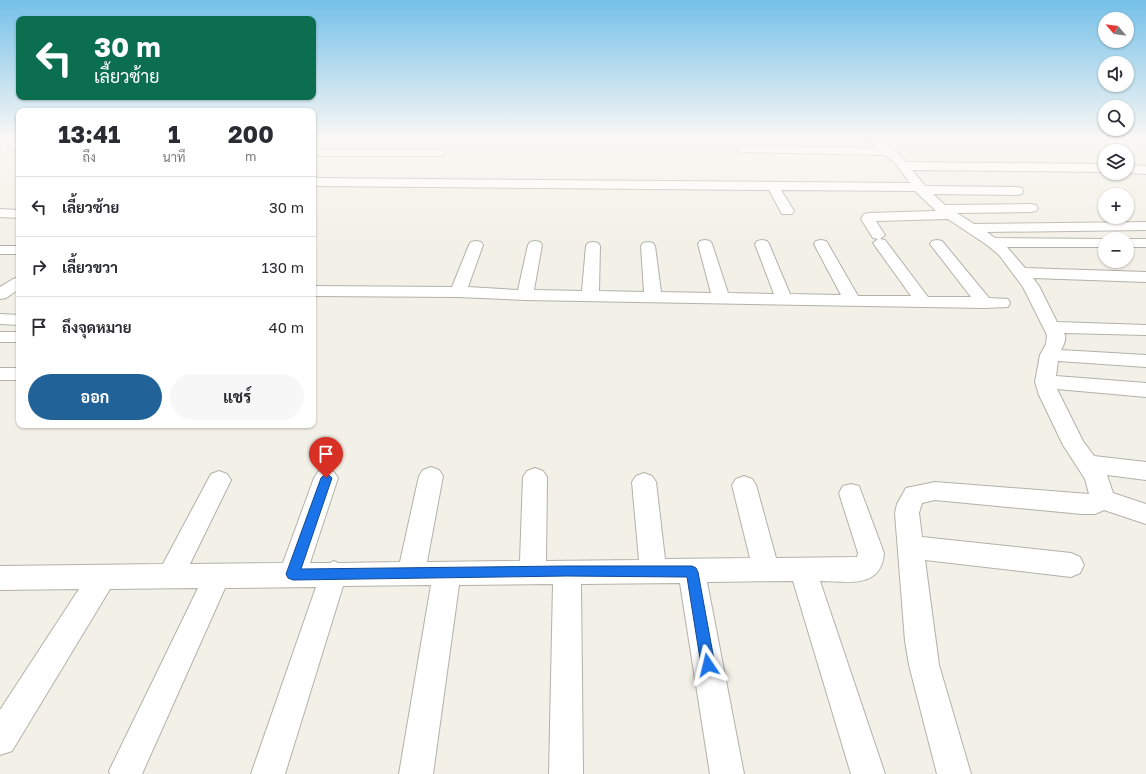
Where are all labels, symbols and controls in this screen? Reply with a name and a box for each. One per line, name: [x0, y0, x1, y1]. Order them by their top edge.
north arrow: [1098, 12, 1134, 48]
map controls: [1098, 12, 1134, 268]
text: 30 m: [94, 30, 161, 63]
icon: left: [28, 32, 80, 84]
button: sound: [1098, 56, 1134, 92]
text: เลี้ยวซ้าย: [94, 65, 160, 87]
button: search: [1098, 100, 1134, 136]
text: 13:41: [58, 119, 120, 148]
text: 1: [168, 119, 180, 148]
text: 200: [228, 119, 274, 148]
button: layers: [1098, 144, 1134, 180]
text: m: [245, 148, 257, 164]
text: ถึง: [83, 149, 96, 165]
text: นาที: [163, 149, 186, 165]
button: +: [1098, 188, 1134, 224]
icon: left: [28, 196, 50, 218]
text: เลี้ยวซ้าย: [62, 198, 119, 216]
text: 30 m: [269, 198, 304, 216]
button: −: [1098, 232, 1134, 268]
icon: right: [28, 256, 50, 278]
text: เลี้ยวขวา: [62, 258, 118, 276]
text: 130 m: [262, 258, 304, 276]
icon: arrive: [28, 316, 50, 338]
text: ถึงจุดหมาย: [62, 318, 132, 336]
text: 40 m: [269, 318, 304, 336]
button: ออก: [28, 374, 162, 420]
button: แชร์: [170, 374, 304, 420]
pin: [309, 437, 343, 478]
icon: arrive: [315, 443, 337, 465]
position arrow: [687, 644, 729, 686]

